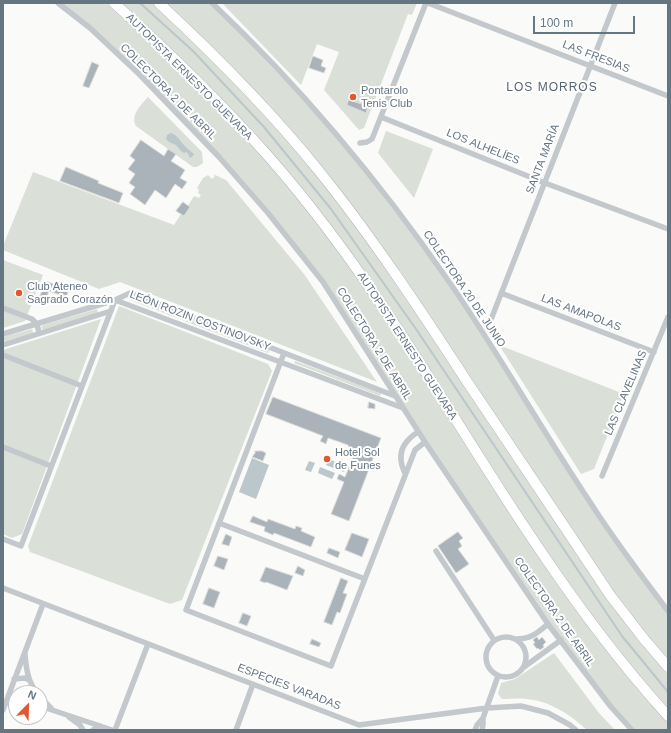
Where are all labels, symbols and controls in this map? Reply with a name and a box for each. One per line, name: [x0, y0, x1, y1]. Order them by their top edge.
scale bar: [535, 8, 637, 34]
street label: AUTOPISTA ERNESTO GUEVARA: [123, 11, 255, 143]
text: 100 m: [540, 16, 573, 30]
street label: LAS FRESIAS: [561, 38, 631, 76]
street label: COLECTORA 2 DE ABRIL: [117, 41, 219, 143]
district label: LOS MORROS: [506, 81, 598, 95]
place label: Pontarolo Tenis Club: [361, 84, 412, 110]
marker: Pontarolo Tenis Club: [348, 92, 358, 102]
street label: SANTA MARÍA: [524, 122, 562, 196]
street label: LOS ALHELÍES: [445, 126, 521, 168]
street label: COLECTORA 20 DE JUNIO: [420, 228, 508, 350]
street label: AUTOPISTA ERNESTO GUEVARA: [354, 270, 460, 422]
place label: Club Ateneo Sagrado Corazón: [27, 280, 113, 306]
street label: COLECTORA 2 DE ABRIL: [334, 285, 414, 403]
marker: Club Ateneo Sagrado Corazón: [14, 288, 24, 298]
street label: LEÓN ROZIN COSTINOVSKY: [128, 288, 272, 354]
street label: LAS AMAPOLAS: [539, 292, 623, 334]
street label: LAS CLAVELINAS: [602, 349, 650, 437]
place label: Hotel Sol de Funes: [335, 446, 381, 472]
marker: Hotel Sol de Funes: [322, 454, 332, 464]
street label: COLECTORA 2 DE ABRIL: [511, 555, 597, 669]
street label: ESPECIES VARADAS: [235, 661, 343, 713]
north arrow: [8, 685, 48, 725]
text: N: [26, 688, 38, 702]

